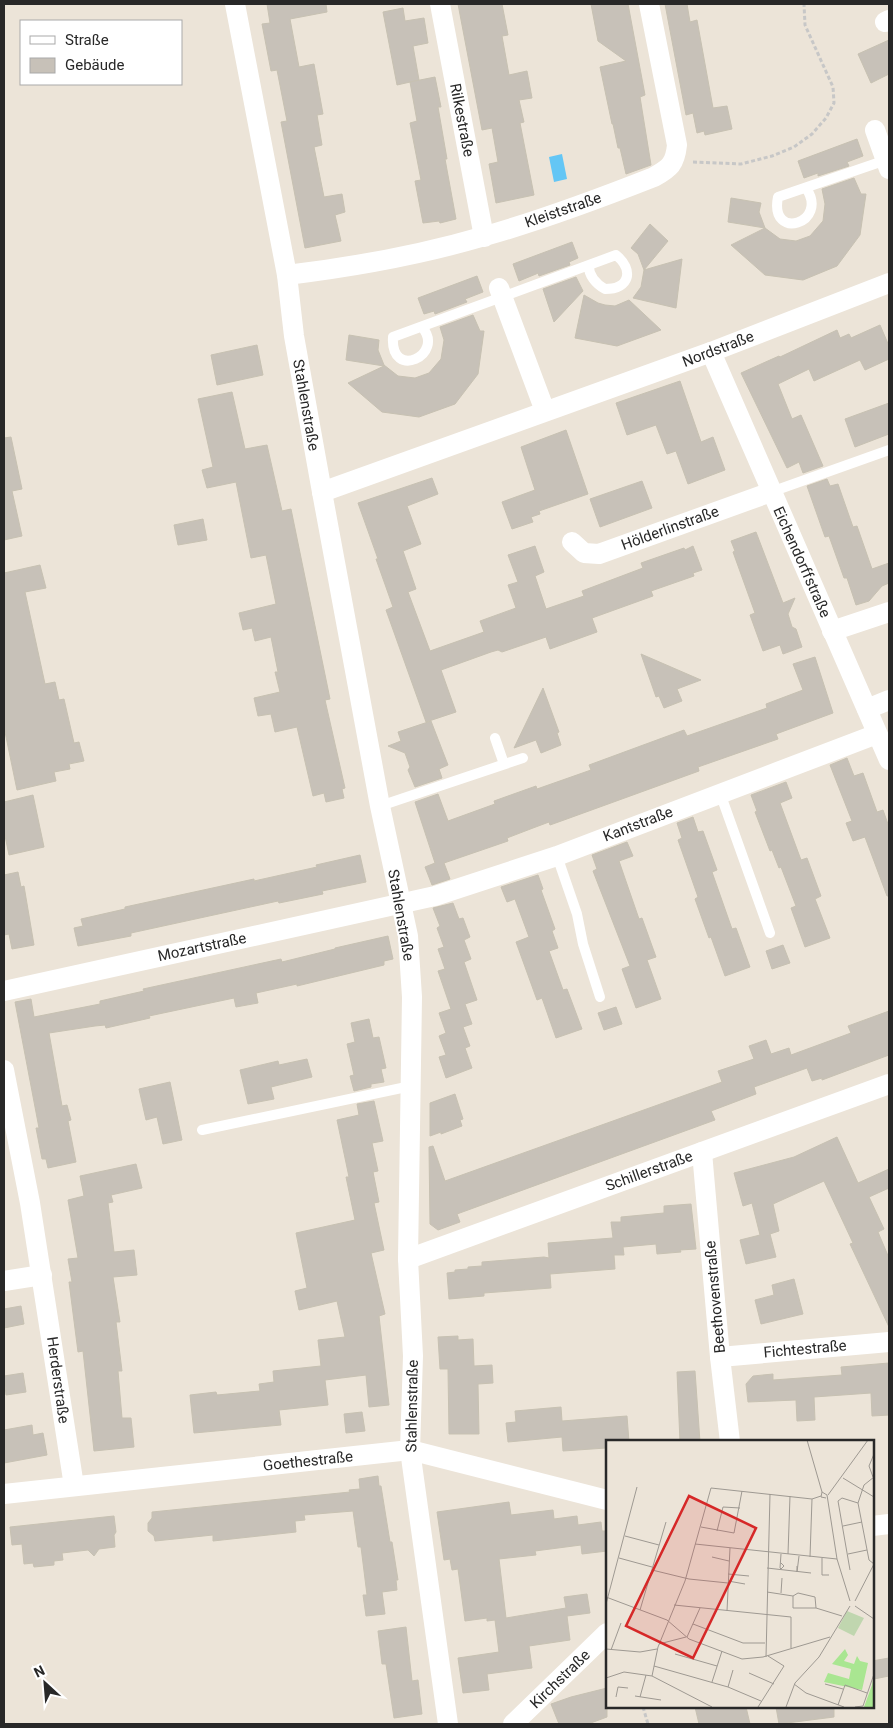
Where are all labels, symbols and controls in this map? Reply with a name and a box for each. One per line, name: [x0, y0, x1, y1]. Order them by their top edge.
legend: [20, 20, 182, 85]
text: Straße: [65, 31, 109, 49]
text: Gebäude: [65, 56, 124, 74]
street label: Rilkestraße: [446, 82, 478, 158]
street label: Kleiststraße: [522, 188, 604, 231]
street label: Nordstraße: [680, 327, 756, 371]
street label: Stahlenstraße: [289, 358, 323, 452]
street label: Hölderlinstraße: [619, 502, 721, 554]
street label: Eichendorffstraße: [769, 504, 835, 620]
street label: Kantstraße: [601, 802, 675, 846]
street label: Stahlenstraße: [384, 868, 418, 962]
street label: Mozartstraße: [156, 929, 248, 965]
street label: Schillerstraße: [603, 1147, 695, 1195]
street label: Beethovenstraße: [701, 1240, 729, 1354]
street label: Herderstraße: [43, 1335, 73, 1425]
street label: Fichtestraße: [763, 1336, 847, 1362]
street label: Stahlenstraße: [402, 1360, 422, 1452]
inset map: [606, 1440, 873, 1708]
street label: Goethestraße: [262, 1447, 354, 1475]
street label: Kirchstraße: [526, 1646, 594, 1712]
north arrow: [20, 1658, 70, 1708]
text: N: [31, 1662, 47, 1681]

